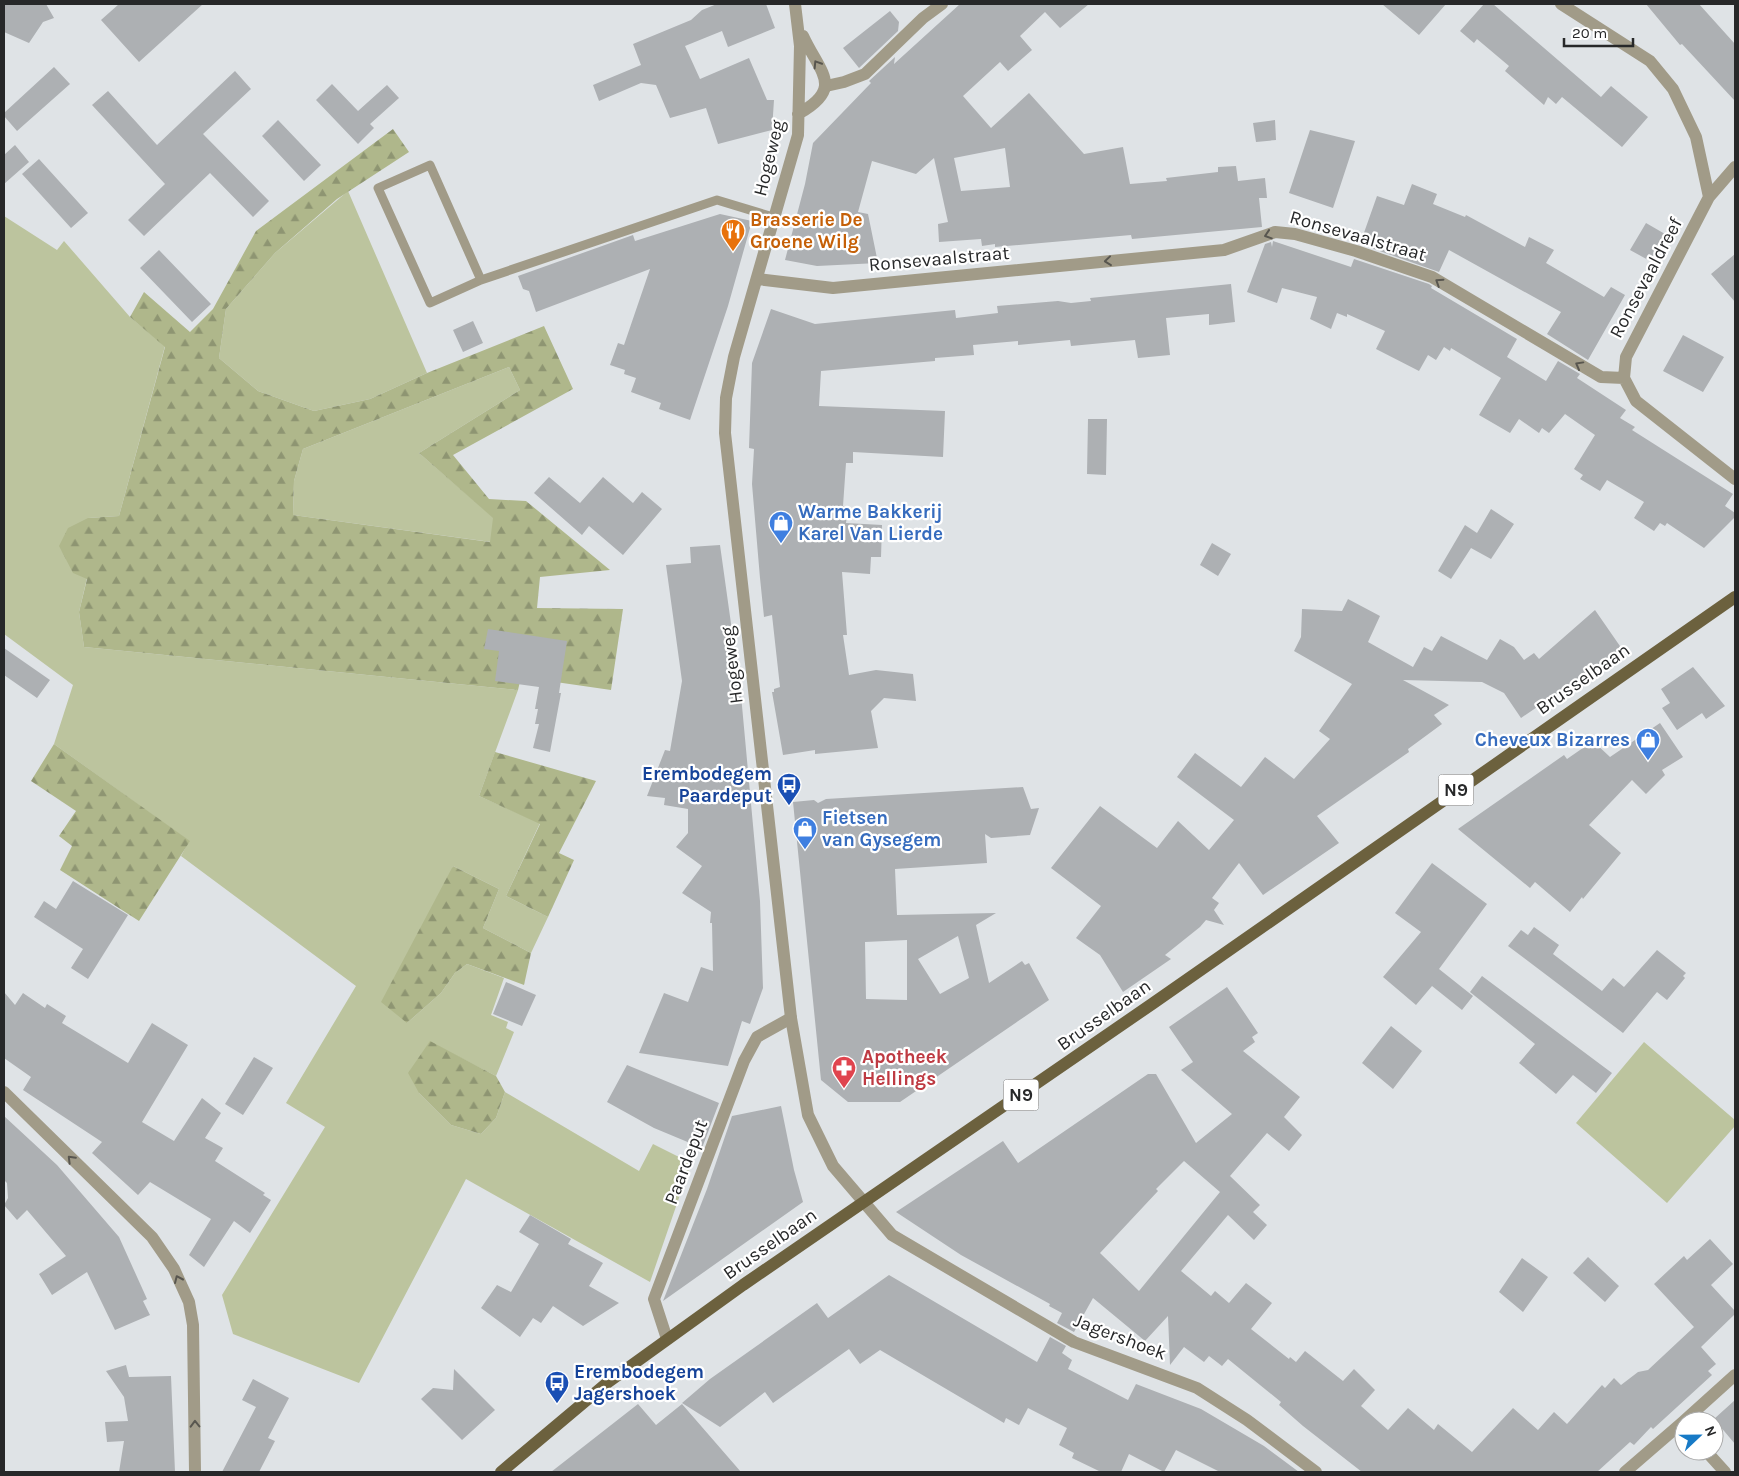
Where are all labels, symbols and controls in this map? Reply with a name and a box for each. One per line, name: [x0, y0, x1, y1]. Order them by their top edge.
scale bar: [1564, 15, 1633, 47]
text: 20 m: [1572, 24, 1607, 42]
one-way arrow: [814, 60, 823, 69]
street label: Hogeweg: [749, 117, 789, 198]
street label: Ronsevaalstraat: [1287, 206, 1429, 266]
place label: Brasserie De Groene Wilg: [750, 209, 863, 253]
street label: Ronsevaaldreef: [1605, 214, 1687, 342]
restaurant icon: Brasserie De Groene Wilg: [720, 218, 746, 252]
one-way arrow: [1264, 229, 1272, 239]
street label: Ronsevaalstraat: [868, 242, 1010, 276]
one-way arrow: [1104, 255, 1112, 266]
one-way arrow: [1435, 279, 1444, 288]
one-way arrow: [1575, 361, 1584, 371]
place label: Warme Bakkerij Karel Van Lierde: [798, 501, 943, 545]
shop icon: Warme Bakkerij Karel Van Lierde: [768, 510, 794, 544]
street label: Hogeweg: [716, 625, 748, 705]
street label: Brusselbaan: [1532, 639, 1634, 719]
shop icon: Cheveux Bizarres: [1635, 727, 1661, 761]
place label: Cheveux Bizarres: [1475, 729, 1630, 751]
place label: Erembodegem Paardeput: [642, 763, 772, 807]
bus stop icon: Erembodegem Paardeput: [776, 772, 802, 806]
road number: N9: [1438, 774, 1474, 806]
place label: Fietsen van Gysegem: [822, 807, 941, 851]
shop icon: Fietsen van Gysegem: [792, 816, 818, 850]
street label: Brusselbaan: [1053, 975, 1155, 1055]
place label: Apotheek Hellings: [862, 1046, 947, 1090]
pharmacy icon: Apotheek Hellings: [831, 1055, 857, 1089]
road number: N9: [1004, 1080, 1038, 1110]
street label: Paardeput: [660, 1116, 712, 1208]
one-way arrow: [67, 1156, 76, 1165]
street label: Brusselbaan: [719, 1204, 821, 1284]
one-way arrow: [174, 1275, 185, 1284]
street label: Jagershoek: [1070, 1309, 1170, 1365]
place label: Erembodegem Jagershoek: [574, 1361, 704, 1405]
bus stop icon: Erembodegem Jagershoek: [544, 1370, 570, 1404]
north arrow: [1674, 1411, 1724, 1461]
one-way arrow: [190, 1419, 200, 1427]
text: N: [1701, 1423, 1720, 1439]

